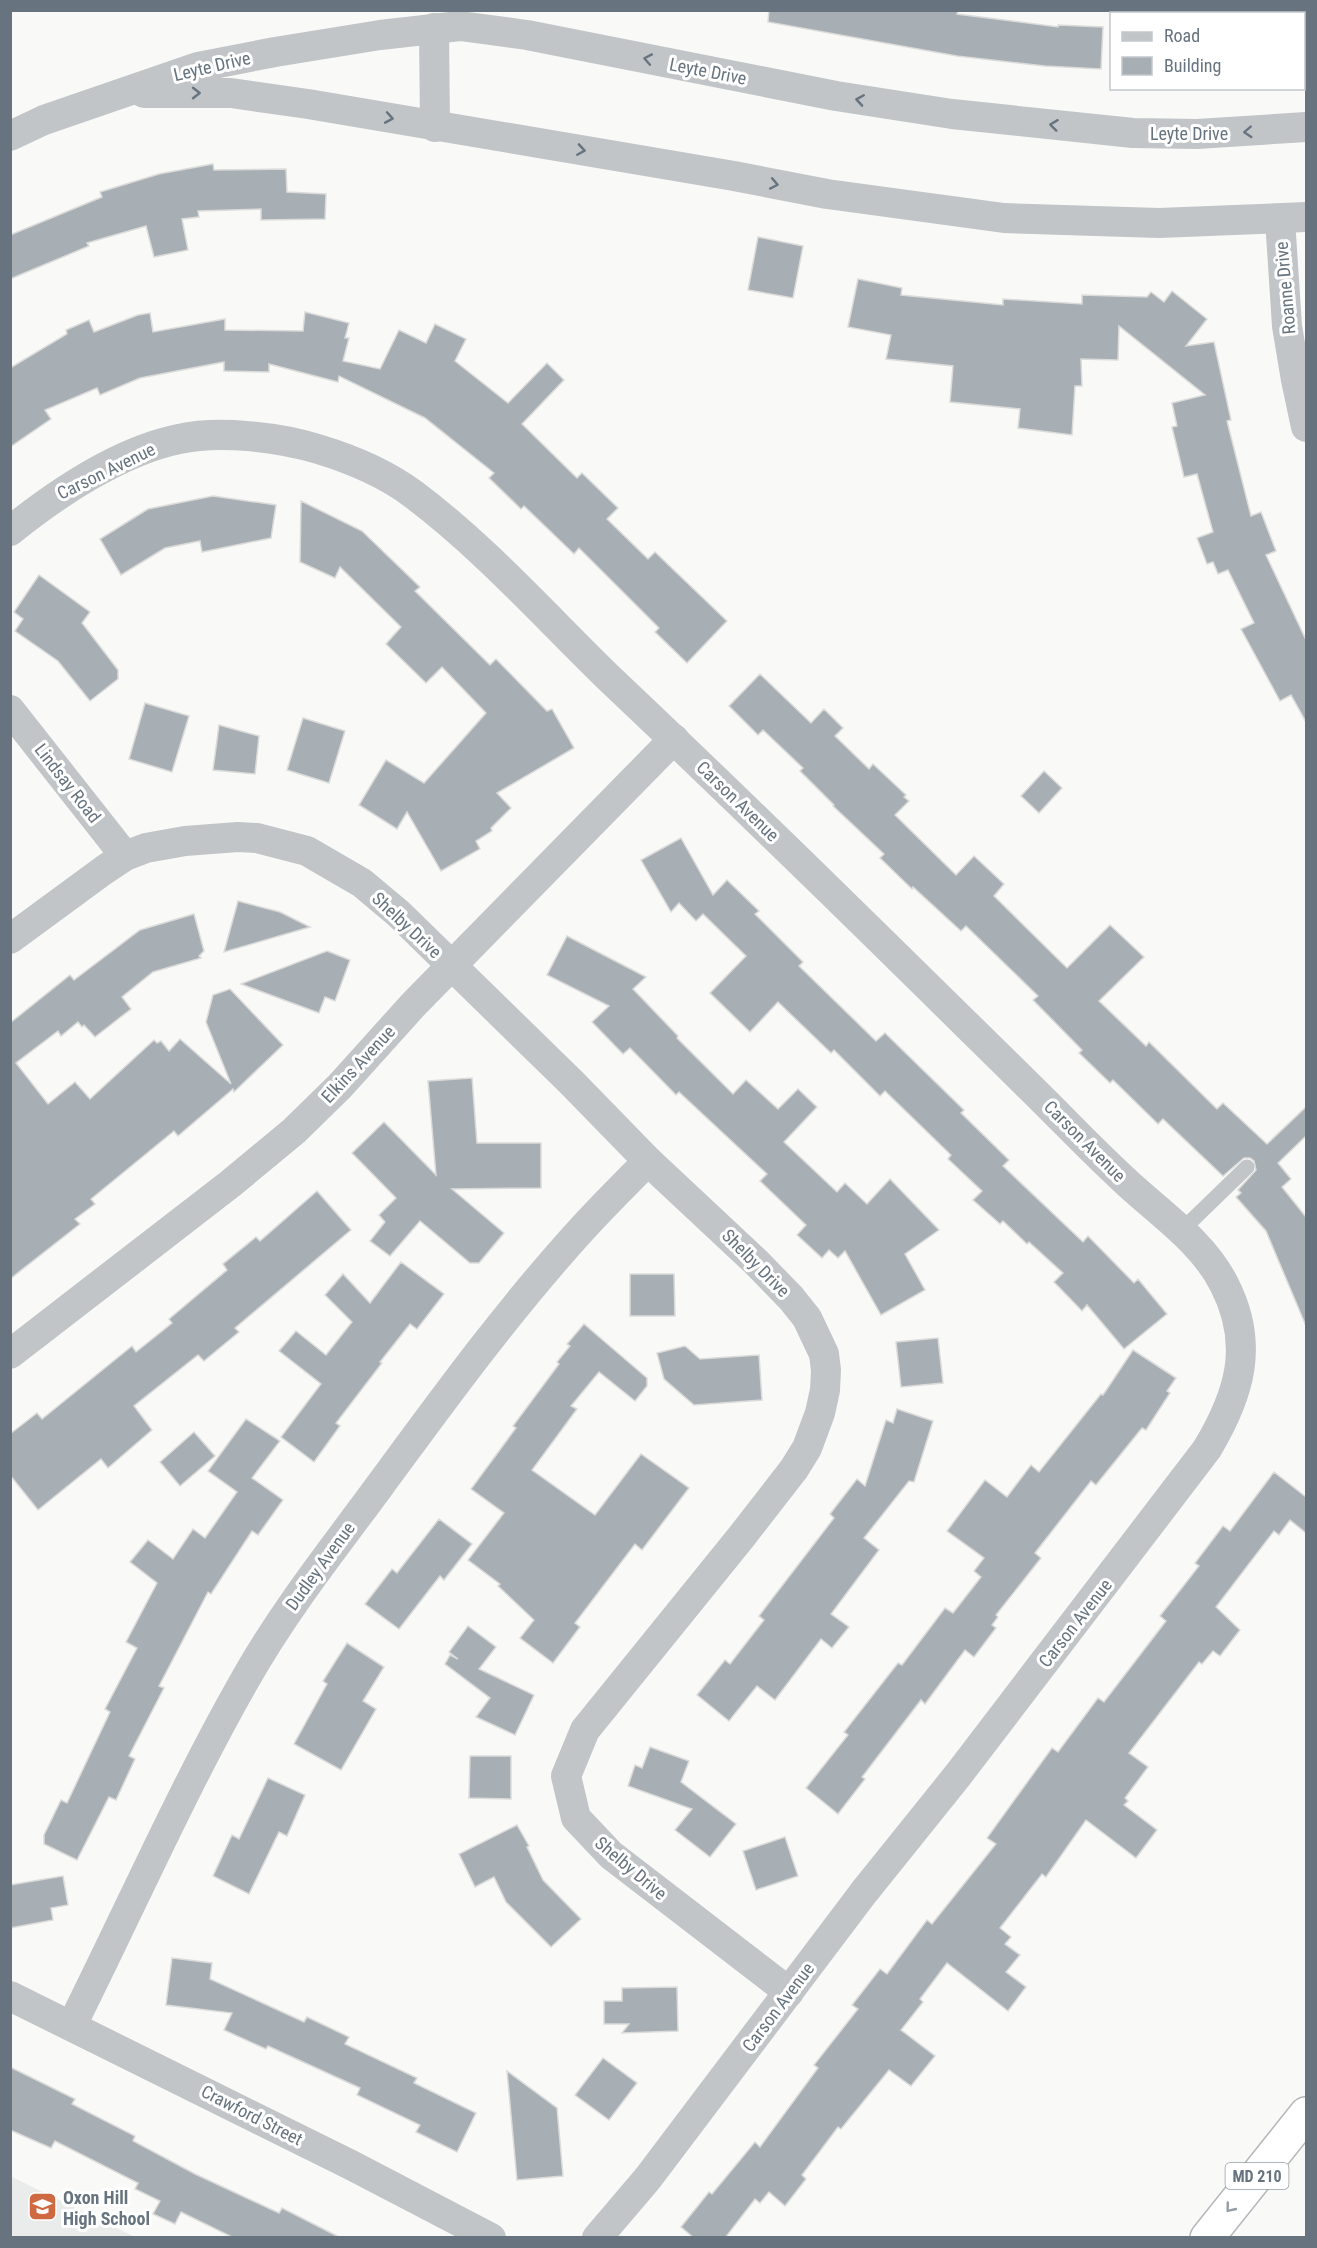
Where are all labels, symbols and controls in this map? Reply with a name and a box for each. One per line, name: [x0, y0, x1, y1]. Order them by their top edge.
legend: [1110, 12, 1305, 90]
text: Road: [1164, 25, 1200, 46]
street label: Leyte Drive: [172, 47, 252, 85]
one-way arrow: [644, 53, 654, 66]
street label: Leyte Drive: [668, 53, 748, 89]
text: Building: [1164, 55, 1221, 76]
one-way arrow: [192, 86, 201, 99]
one-way arrow: [856, 95, 865, 107]
one-way arrow: [384, 112, 394, 124]
one-way arrow: [1049, 120, 1058, 132]
street label: Leyte Drive: [1150, 123, 1228, 144]
one-way arrow: [1244, 126, 1253, 139]
one-way arrow: [577, 144, 586, 156]
one-way arrow: [768, 177, 778, 190]
street label: Roanne Drive: [1270, 241, 1300, 335]
street label: Carson Avenue: [54, 438, 158, 504]
street label: Lindsay Road: [31, 739, 105, 827]
street label: Carson Avenue: [692, 757, 784, 845]
street label: Shelby Drive: [368, 888, 446, 962]
street label: Elkins Avenue: [317, 1021, 399, 1107]
street label: Carson Avenue: [1040, 1096, 1130, 1186]
street label: Shelby Drive: [718, 1225, 794, 1301]
street label: Dudley Avenue: [281, 1518, 359, 1614]
street label: Carson Avenue: [1034, 1575, 1116, 1671]
street label: Shelby Drive: [591, 1832, 671, 1904]
street label: Carson Avenue: [738, 1958, 818, 2056]
street label: Crawford Street: [198, 2080, 306, 2150]
road number: MD 210: [1226, 2163, 1288, 2189]
place label: Oxon Hill High School: [63, 2187, 150, 2229]
school or university icon: Oxon Hill High School: [26, 2191, 58, 2223]
one-way arrow: [1227, 2202, 1238, 2213]

